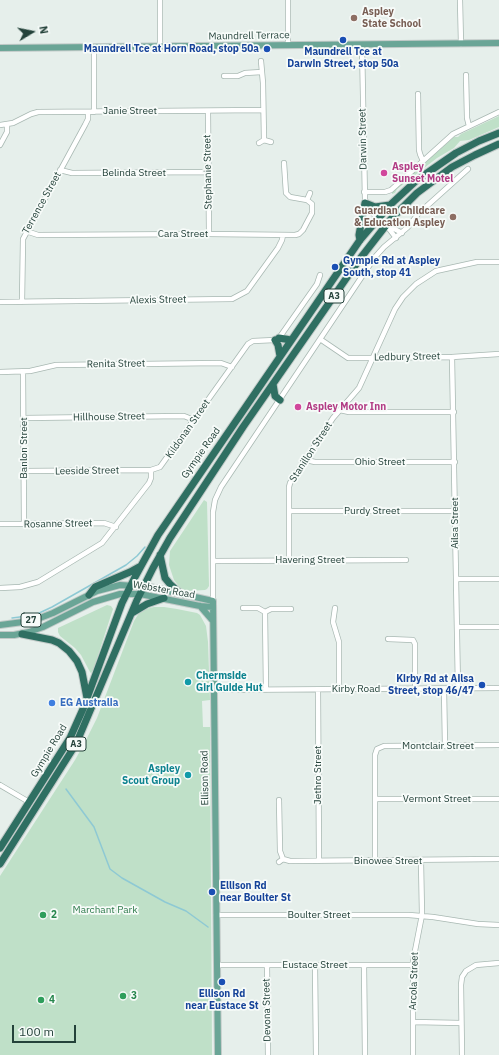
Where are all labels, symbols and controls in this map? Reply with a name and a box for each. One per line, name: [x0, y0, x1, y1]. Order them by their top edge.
place label: Aspley State School: [362, 6, 421, 30]
north arrow: [12, 12, 52, 52]
marker: Aspley State School: [349, 13, 359, 23]
text: N: [36, 25, 51, 35]
street label: Maundrell Terrace: [208, 29, 290, 43]
marker: Maundrell Tce at Darwin Street, stop 50a: [338, 35, 348, 45]
place label: Maundrell Tce at Horn Road, stop 50a: [84, 43, 259, 55]
marker: Maundrell Tce at Horn Road, stop 50a: [262, 44, 272, 54]
place label: Maundrell Tce at Darwin Street, stop 50a: [287, 46, 399, 70]
street label: Janie Street: [103, 105, 157, 117]
street label: Darwin Street: [356, 108, 370, 170]
street label: Stephanie Street: [201, 134, 215, 210]
place label: Aspley Sunset Motel: [392, 161, 453, 184]
street label: Belinda Street: [102, 167, 166, 179]
marker: Aspley Sunset Motel: [379, 168, 389, 178]
street label: Terrence Street: [20, 170, 64, 236]
place label: Guardian Childcare & Education Aspley: [354, 205, 445, 228]
marker: Guardian Childcare & Education Aspley: [448, 212, 458, 222]
street label: Cara Street: [158, 228, 208, 240]
place label: Gympie Rd at Aspley South, stop 41: [343, 255, 440, 278]
marker: Gympie Rd at Aspley South, stop 41: [330, 262, 340, 272]
road number: A3: [324, 289, 344, 303]
street label: Alexis Street: [130, 294, 186, 306]
street label: Ledbury Street: [374, 350, 440, 364]
street label: Renita Street: [87, 357, 145, 371]
street label: Kildonan Street: [163, 397, 213, 461]
place label: Aspley Motor Inn: [306, 401, 386, 413]
marker: Aspley Motor Inn: [293, 402, 303, 412]
street label: Hillhouse Street: [73, 410, 145, 424]
street label: Banlon Street: [18, 417, 30, 479]
street label: Stanillon Street: [287, 420, 335, 484]
street label: Gympie Road: [179, 425, 223, 481]
street label: Ohio Street: [355, 456, 405, 468]
street label: Leeside Street: [55, 464, 119, 478]
street label: Ailsa Street: [449, 497, 461, 549]
street label: Purdy Street: [344, 505, 400, 517]
street label: Rosanne Street: [24, 517, 92, 531]
street label: Havering Street: [275, 554, 345, 566]
street label: Webster Road: [132, 579, 196, 601]
road number: 27: [21, 613, 41, 627]
place label: Chermside Girl Guide Hut: [196, 670, 263, 694]
place label: Kirby Rd at Ailsa Street, stop 46/47: [388, 673, 474, 696]
marker: Chermside Girl Guide Hut: [183, 677, 193, 687]
marker: Kirby Rd at Ailsa Street, stop 46/47: [477, 680, 487, 690]
street label: Kirby Road: [332, 683, 380, 695]
place label: EG Australia: [60, 697, 118, 709]
marker: EG Australia: [47, 698, 57, 708]
street label: Gympie Road: [28, 722, 70, 780]
road number: A3: [66, 737, 86, 751]
street label: Montclair Street: [402, 740, 474, 752]
street label: Jethro Street: [312, 746, 324, 804]
street label: Ellison Road: [199, 750, 211, 806]
place label: Aspley Scout Group: [122, 763, 180, 786]
marker: Aspley Scout Group: [183, 770, 193, 780]
street label: Vermont Street: [403, 793, 471, 805]
street label: Binowee Street: [354, 855, 422, 867]
place label: Ellison Rd near Boulter St: [220, 880, 291, 904]
marker: Ellison Rd near Boulter St: [207, 887, 217, 897]
park label: Marchant Park: [73, 904, 137, 916]
place label: 2: [51, 909, 57, 921]
street label: Boulter Street: [288, 909, 350, 921]
marker: 2: [38, 910, 48, 920]
street label: Arcola Street: [407, 952, 421, 1010]
street label: Eustace Street: [282, 959, 348, 971]
marker: Ellison Rd near Eustace St: [217, 977, 227, 987]
street label: Devona Street: [260, 978, 274, 1042]
place label: Ellison Rd near Eustace St: [185, 988, 259, 1012]
place label: 3: [131, 990, 137, 1002]
marker: 3: [118, 991, 128, 1001]
place label: 4: [49, 994, 55, 1006]
marker: 4: [36, 995, 46, 1005]
scale bar: [14, 1017, 78, 1043]
text: 100 m: [19, 1024, 54, 1039]

